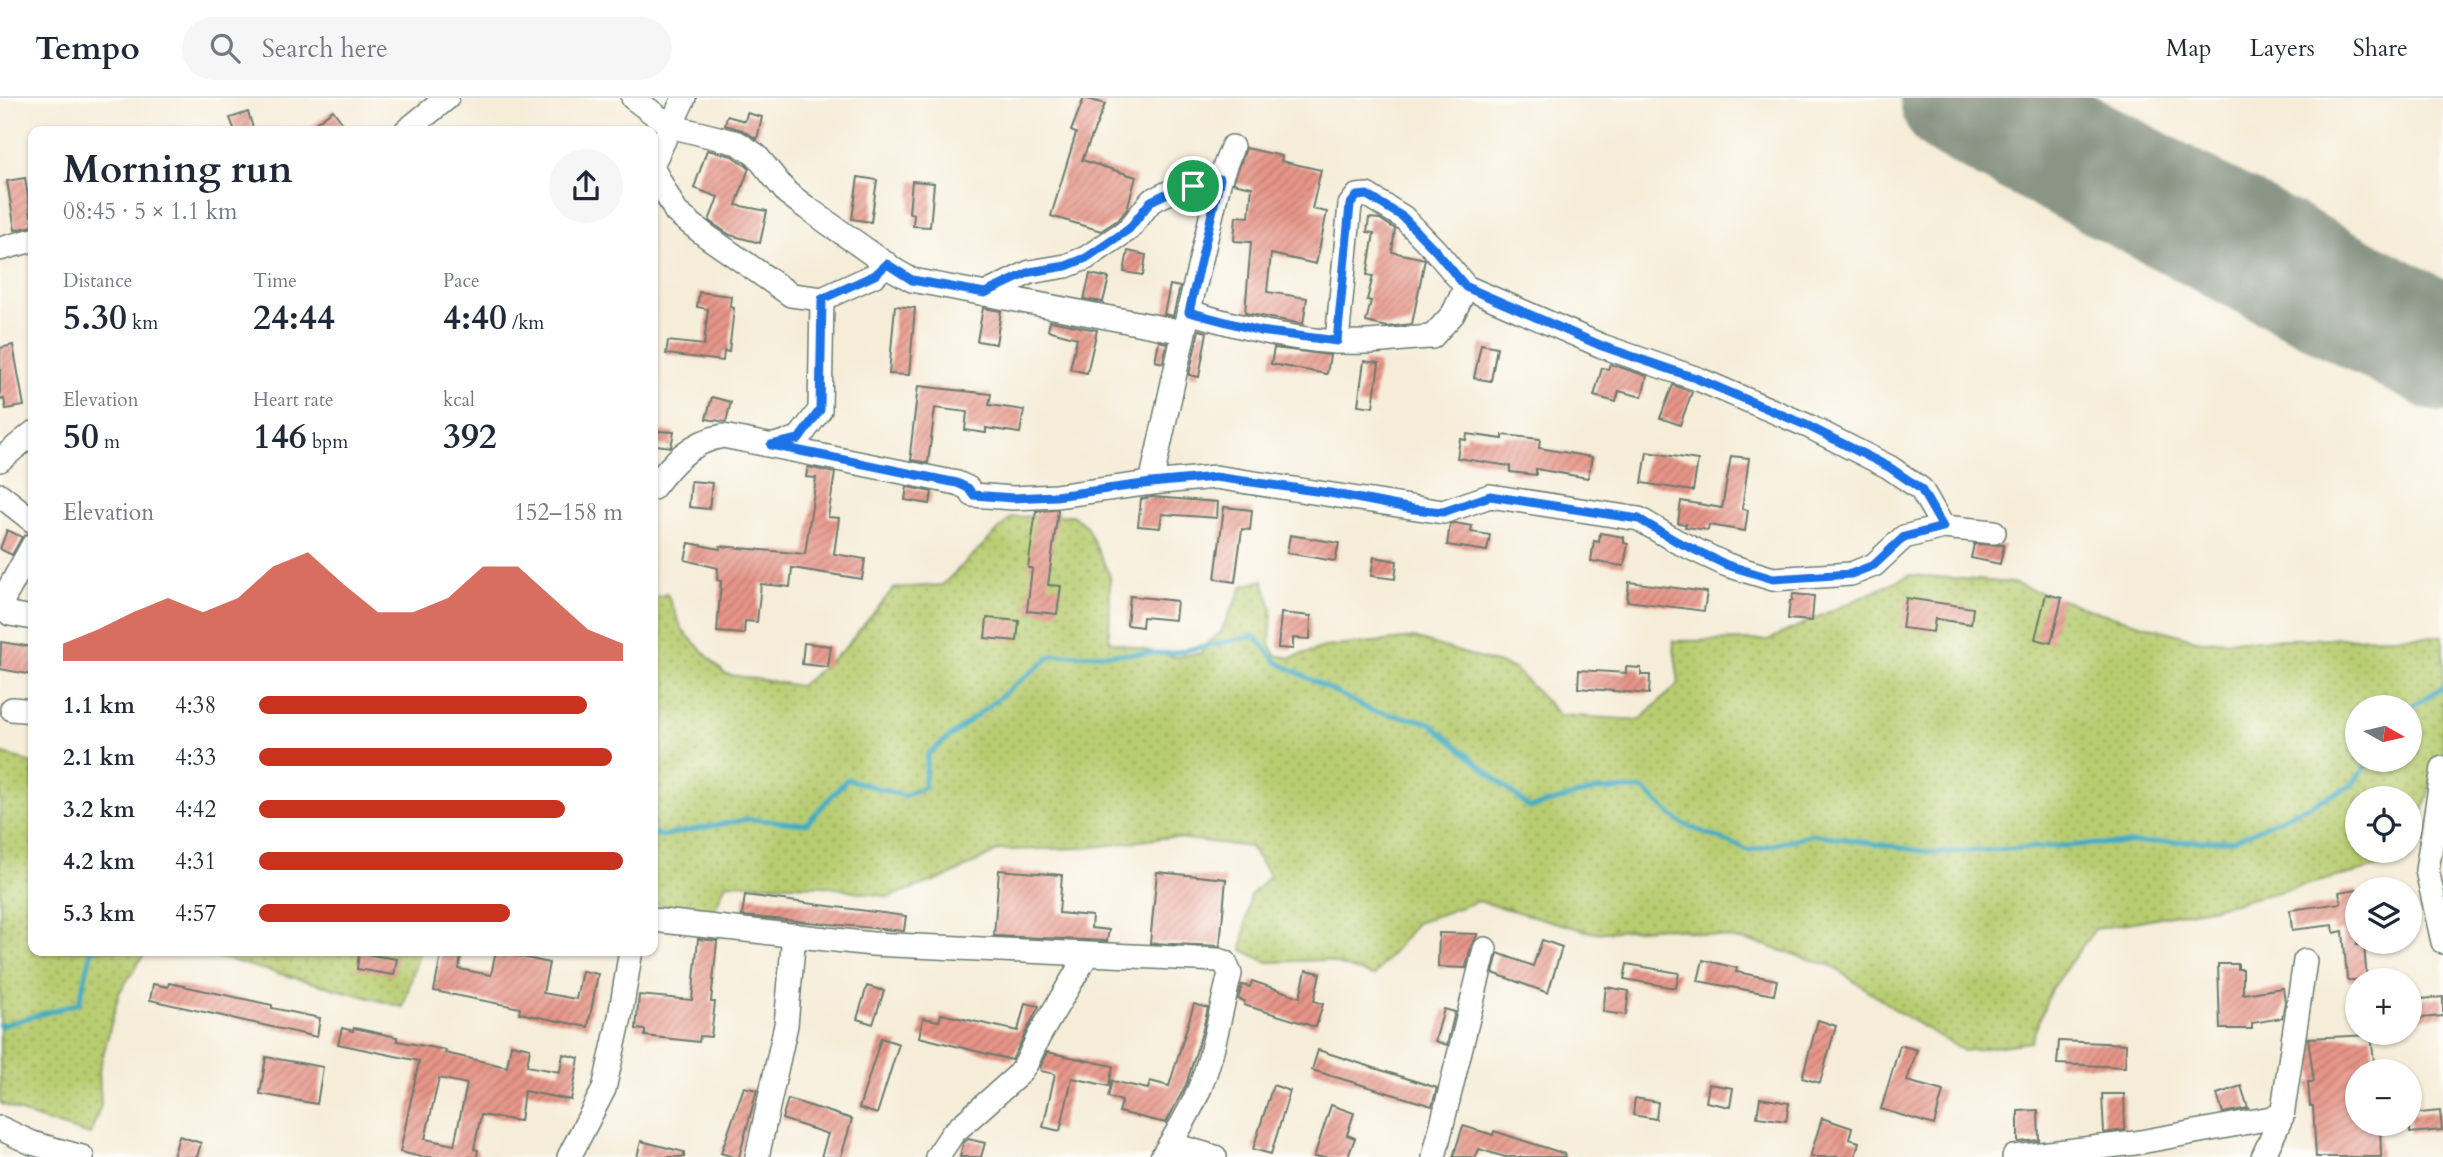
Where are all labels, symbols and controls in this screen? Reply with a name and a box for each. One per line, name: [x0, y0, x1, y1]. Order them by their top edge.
search box: [182, 17, 672, 80]
text: Tempo: [35, 26, 140, 71]
icon: search: [206, 29, 244, 67]
text: Search here: [262, 31, 388, 66]
text: Map: [2166, 32, 2212, 65]
text: Layers: [2250, 32, 2315, 65]
text: Share: [2353, 32, 2408, 65]
text: Morning run: [63, 144, 293, 196]
button: share: [549, 149, 623, 223]
pin: [1163, 156, 1223, 216]
icon: arrive: [1174, 167, 1212, 205]
text: 08:45 · 5 × 1.1 km: [63, 196, 237, 227]
text: Distance: [63, 268, 132, 294]
text: Time: [253, 268, 297, 294]
text: Pace: [443, 268, 480, 294]
text: 5.30: [63, 294, 127, 342]
text: 24:44: [253, 294, 335, 342]
text: 4:40: [443, 294, 507, 342]
text: km: [127, 310, 158, 336]
text: /km: [507, 310, 544, 336]
text: Elevation: [63, 387, 138, 413]
text: Heart rate: [253, 387, 334, 413]
text: kcal: [443, 387, 475, 413]
text: 50: [63, 413, 99, 461]
text: 146: [253, 413, 307, 461]
text: 392: [443, 413, 497, 461]
text: m: [99, 429, 120, 455]
text: bpm: [307, 429, 348, 455]
text: Elevation: [63, 497, 154, 528]
text: 152–158 m: [514, 497, 623, 528]
text: 1.1 km: [63, 690, 135, 721]
text: 4:38: [175, 690, 216, 721]
north arrow: [2345, 695, 2422, 772]
map controls: [2345, 695, 2422, 1136]
text: 2.1 km: [63, 742, 135, 773]
text: 4:33: [175, 742, 216, 773]
button: locate: [2345, 786, 2422, 863]
text: 3.2 km: [63, 794, 135, 825]
text: 4:42: [175, 794, 216, 825]
text: 4.2 km: [63, 846, 135, 877]
text: 4:31: [175, 846, 216, 877]
button: layers: [2345, 877, 2422, 954]
text: 5.3 km: [63, 898, 135, 929]
text: 4:57: [175, 898, 216, 929]
button: +: [2345, 968, 2422, 1045]
button: −: [2345, 1059, 2422, 1136]

